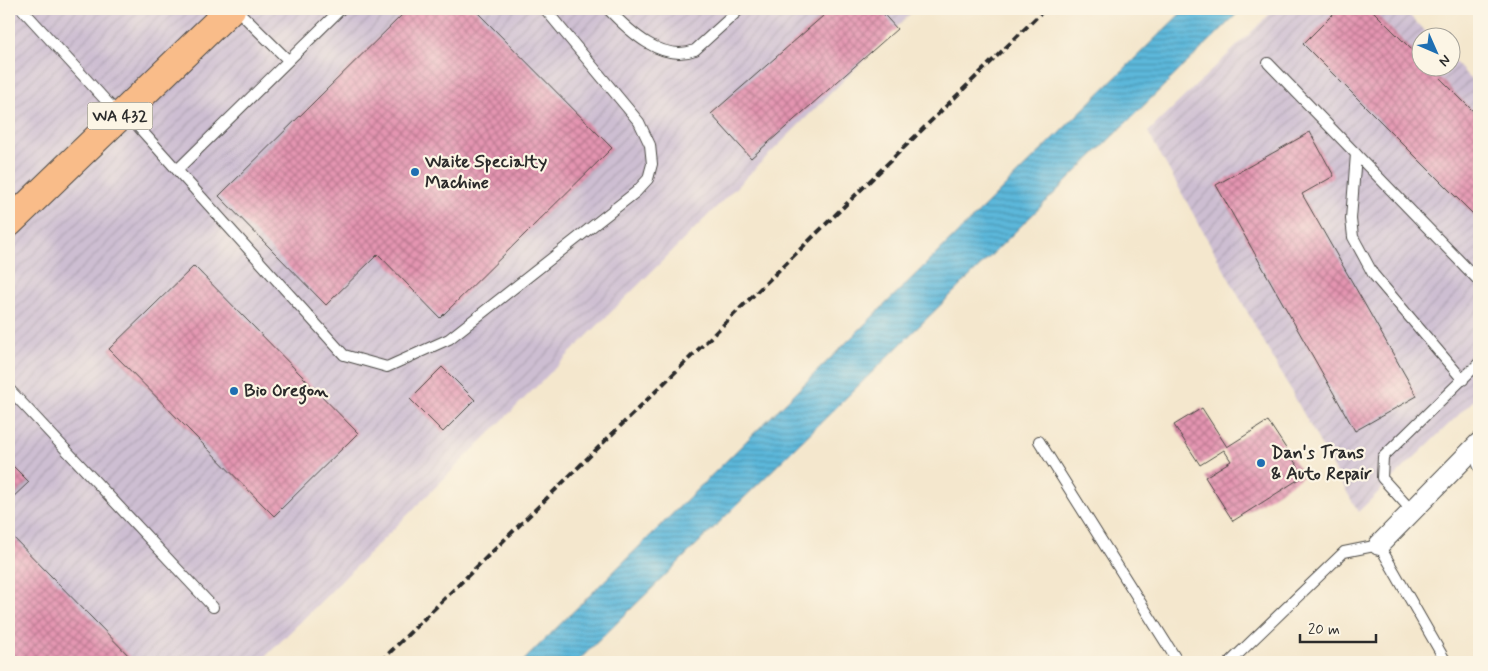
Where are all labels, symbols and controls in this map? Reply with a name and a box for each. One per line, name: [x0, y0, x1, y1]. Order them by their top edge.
north arrow: [1410, 28, 1460, 78]
text: N: [1435, 51, 1454, 70]
road number: WA 432: [88, 102, 152, 130]
place label: Waite Specialty Machine: [424, 150, 547, 195]
marker: Waite Specialty Machine: [409, 166, 421, 178]
place label: Bio Oregon: [244, 379, 329, 405]
marker: Bio Oregon: [228, 385, 240, 397]
place label: Dan's Trans & Auto Repair: [1271, 441, 1372, 486]
marker: Dan's Trans & Auto Repair: [1255, 457, 1267, 469]
scale bar: [1300, 611, 1377, 643]
text: 20 m: [1308, 620, 1340, 640]

